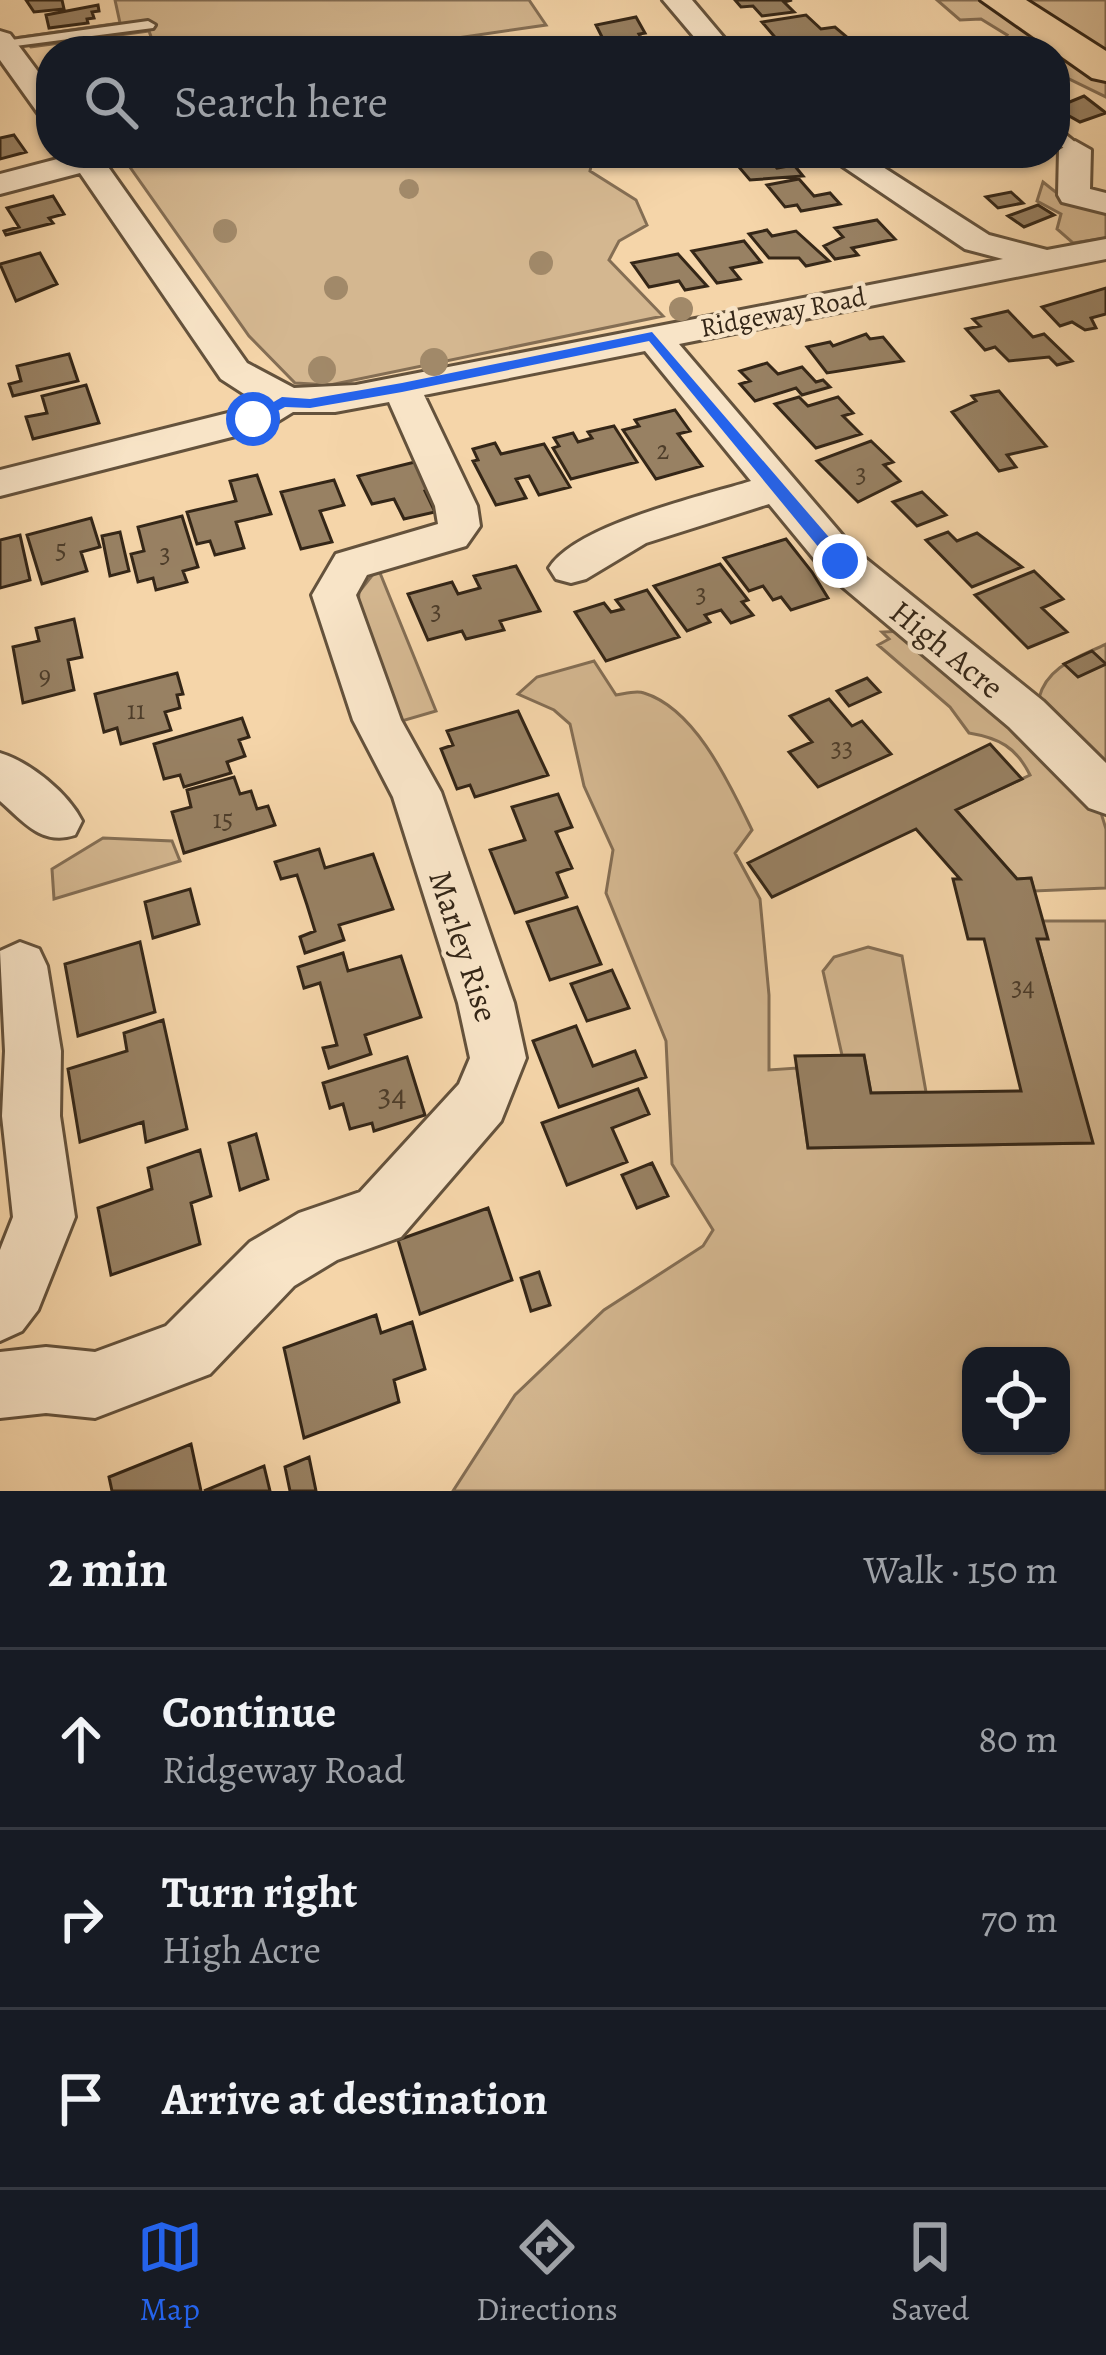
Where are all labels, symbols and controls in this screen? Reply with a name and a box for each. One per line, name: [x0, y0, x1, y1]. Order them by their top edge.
search box: [36, 36, 1070, 168]
icon: search: [78, 69, 144, 135]
text: Search here: [174, 71, 388, 133]
street label: Ridgeway Road: [697, 278, 869, 346]
route start: [226, 392, 280, 446]
house number: 2: [657, 432, 670, 468]
house number: 3: [855, 455, 867, 491]
house number: 5: [55, 531, 67, 567]
route end: [813, 534, 867, 588]
house number: 3: [159, 535, 171, 571]
house number: 3: [695, 575, 707, 611]
street label: High Acre: [881, 589, 1013, 709]
house number: 3: [430, 592, 442, 628]
house number: 9: [39, 657, 51, 693]
house number: 11: [127, 692, 145, 728]
house number: 33: [831, 729, 853, 765]
house number: 15: [213, 801, 233, 837]
street label: Marley Rise: [418, 864, 510, 1028]
house number: 34: [1011, 968, 1035, 1004]
house number: 34: [378, 1072, 406, 1117]
map controls: [962, 1347, 1070, 1455]
button: locate: [962, 1347, 1070, 1455]
text: 2 min: [48, 1534, 168, 1604]
text: Walk · 150 m: [863, 1543, 1058, 1596]
text: Continue: [162, 1681, 336, 1743]
icon: ahead: [48, 1706, 114, 1772]
text: 80 m: [978, 1712, 1058, 1765]
text: Ridgeway Road: [162, 1743, 405, 1796]
text: Turn right: [162, 1861, 357, 1923]
icon: right: [48, 1886, 114, 1952]
text: 70 m: [981, 1892, 1058, 1945]
text: High Acre: [162, 1923, 321, 1976]
icon: arrive: [48, 2066, 114, 2132]
text: Arrive at destination: [162, 2068, 548, 2130]
tab: Map: [137, 2214, 203, 2331]
tab: Directions: [476, 2214, 618, 2331]
tab: Saved: [891, 2214, 969, 2331]

